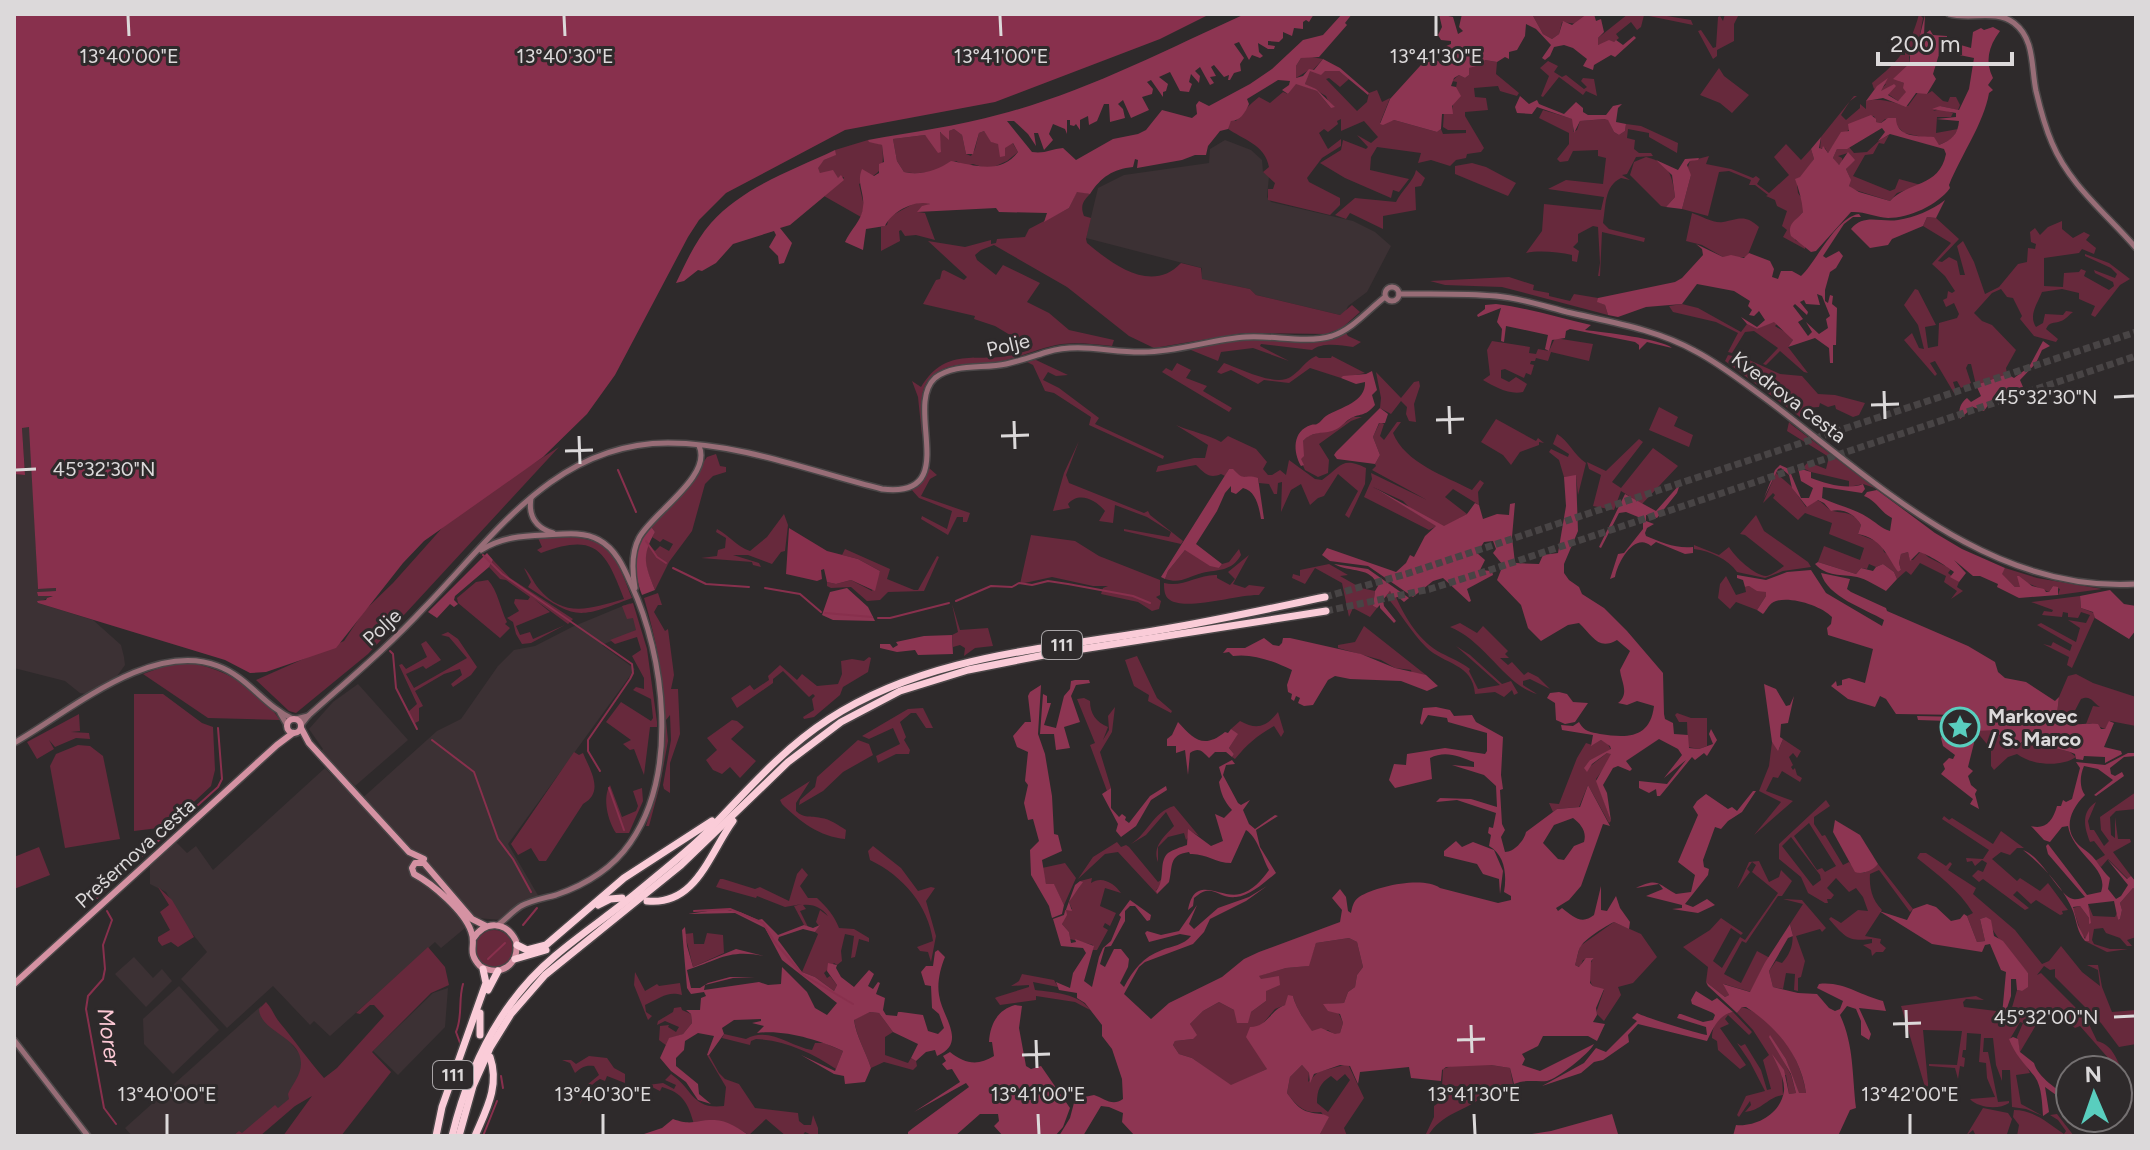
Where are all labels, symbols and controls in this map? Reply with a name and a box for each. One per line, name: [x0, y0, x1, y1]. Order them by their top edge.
scale bar: [1878, 16, 2012, 66]
text: 200 m: [1890, 29, 1961, 58]
text: 13°40'00"E: [79, 44, 179, 68]
text: 13°40'30"E: [516, 44, 614, 68]
text: 13°41'00"E: [953, 44, 1049, 68]
text: 13°41'30"E: [1389, 44, 1483, 68]
street label: Polje: [984, 328, 1032, 362]
street label: Kvedrova cesta: [1727, 346, 1851, 448]
text: 45°32'30"N: [1995, 385, 2097, 409]
text: 45°32'30"N: [53, 457, 155, 481]
street label: Polje: [358, 603, 406, 651]
road number: 111: [1042, 631, 1082, 659]
place label: Markovec / S. Marco: [1988, 704, 2082, 751]
place icon: Markovec / S. Marco: [1939, 706, 1981, 748]
street label: Prešernova cesta: [70, 793, 200, 913]
text: 45°32'00"N: [1994, 1005, 2098, 1029]
water label: Morer: [92, 1006, 127, 1069]
north arrow: [2054, 1054, 2134, 1134]
road number: 111: [433, 1061, 473, 1089]
text: N: [2084, 1061, 2102, 1088]
text: 13°40'00"E: [117, 1082, 217, 1106]
text: 13°40'30"E: [554, 1082, 652, 1106]
text: 13°41'00"E: [990, 1082, 1086, 1106]
text: 13°41'30"E: [1427, 1082, 1521, 1106]
text: 13°42'00"E: [1861, 1082, 1959, 1106]

